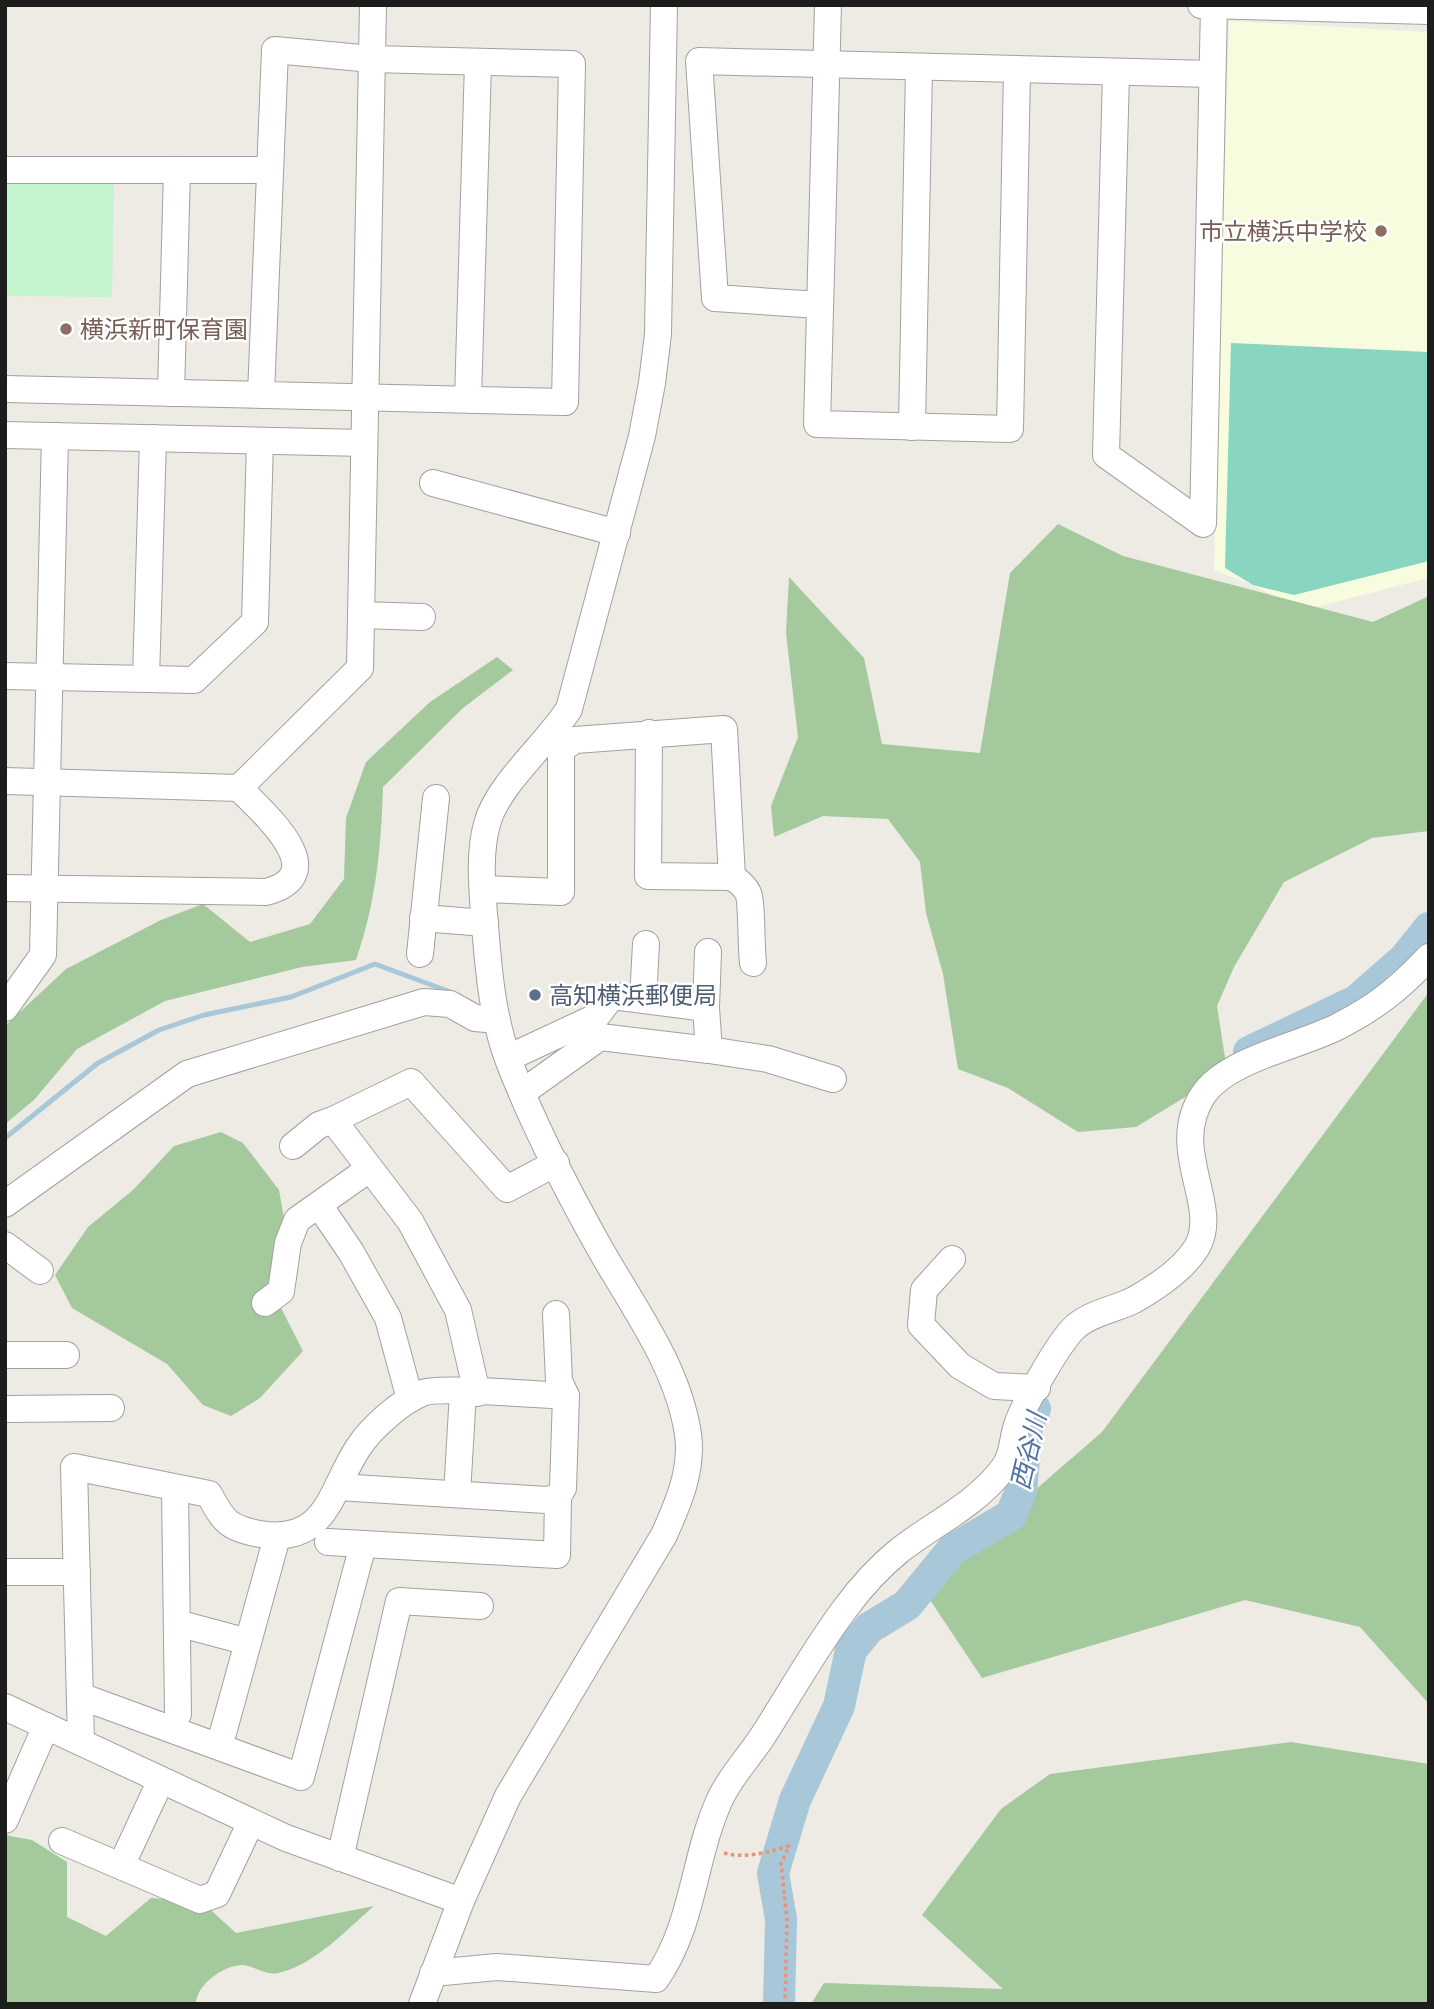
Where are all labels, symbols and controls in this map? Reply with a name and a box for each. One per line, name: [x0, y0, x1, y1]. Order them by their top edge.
place label: 市立横浜中学校: [1199, 213, 1367, 249]
marker: 市立横浜中学校: [1373, 223, 1389, 239]
place label: 横浜新町保育園: [80, 311, 248, 347]
marker: 横浜新町保育園: [58, 321, 74, 337]
place label: 高知横浜郵便局: [549, 977, 717, 1013]
marker: 高知横浜郵便局: [527, 987, 543, 1003]
water label: 西谷川: [1000, 1406, 1056, 1493]

